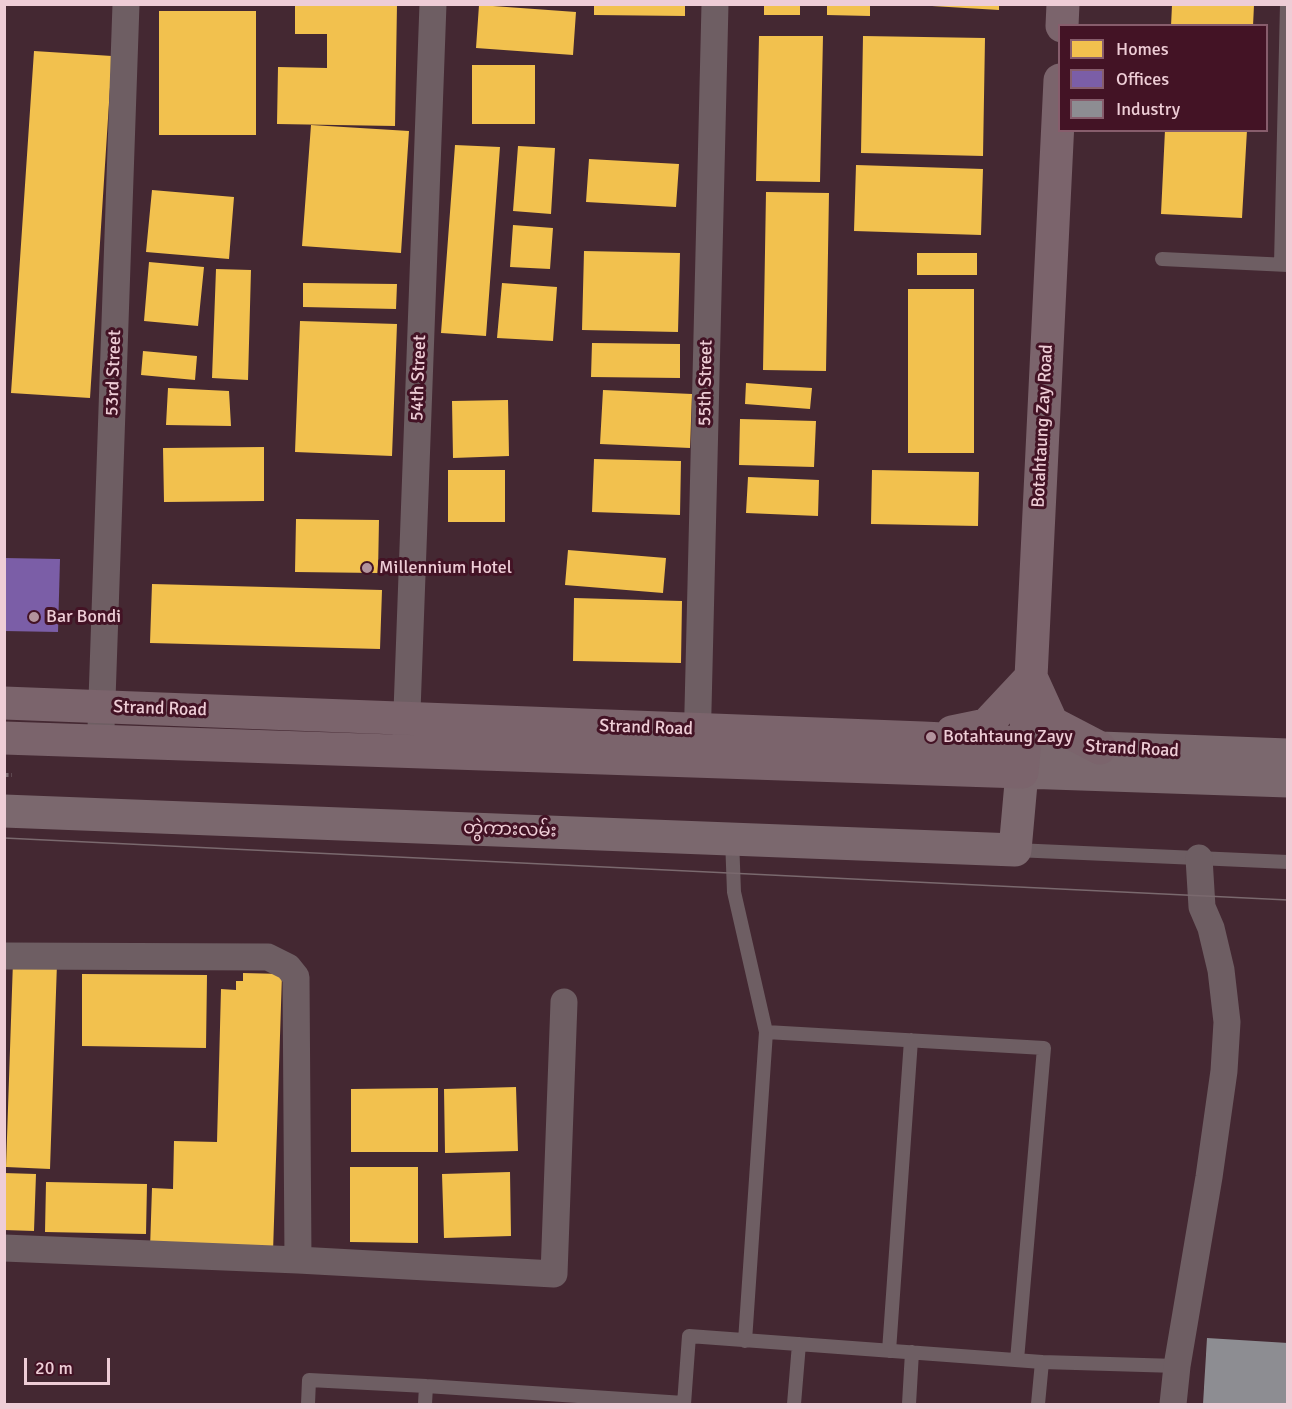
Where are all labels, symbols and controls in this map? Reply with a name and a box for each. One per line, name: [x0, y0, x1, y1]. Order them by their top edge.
legend: [1058, 24, 1268, 132]
text: Homes: [1116, 38, 1169, 60]
text: Offices: [1116, 68, 1169, 90]
text: Industry: [1116, 98, 1180, 120]
street label: 53rd Street: [102, 330, 126, 416]
street label: 54th Street: [407, 334, 431, 422]
street label: 55th Street: [694, 340, 718, 426]
street label: Botahtaung Zay Road: [1028, 344, 1058, 508]
place label: Millennium Hotel: [379, 557, 512, 579]
marker: Millennium Hotel: [360, 561, 374, 575]
place label: Bar Bondi: [46, 606, 121, 628]
marker: Bar Bondi: [27, 610, 41, 624]
street label: Strand Road: [113, 697, 207, 721]
street label: Strand Road: [599, 716, 693, 740]
place label: Botahtaung Zayy: [943, 726, 1073, 748]
marker: Botahtaung Zayy: [924, 730, 938, 744]
street label: Strand Road: [1085, 736, 1179, 762]
street label: တွဲကားလမ်း: [463, 818, 557, 842]
scale bar: [27, 1346, 112, 1384]
text: 20 m: [35, 1357, 73, 1379]

